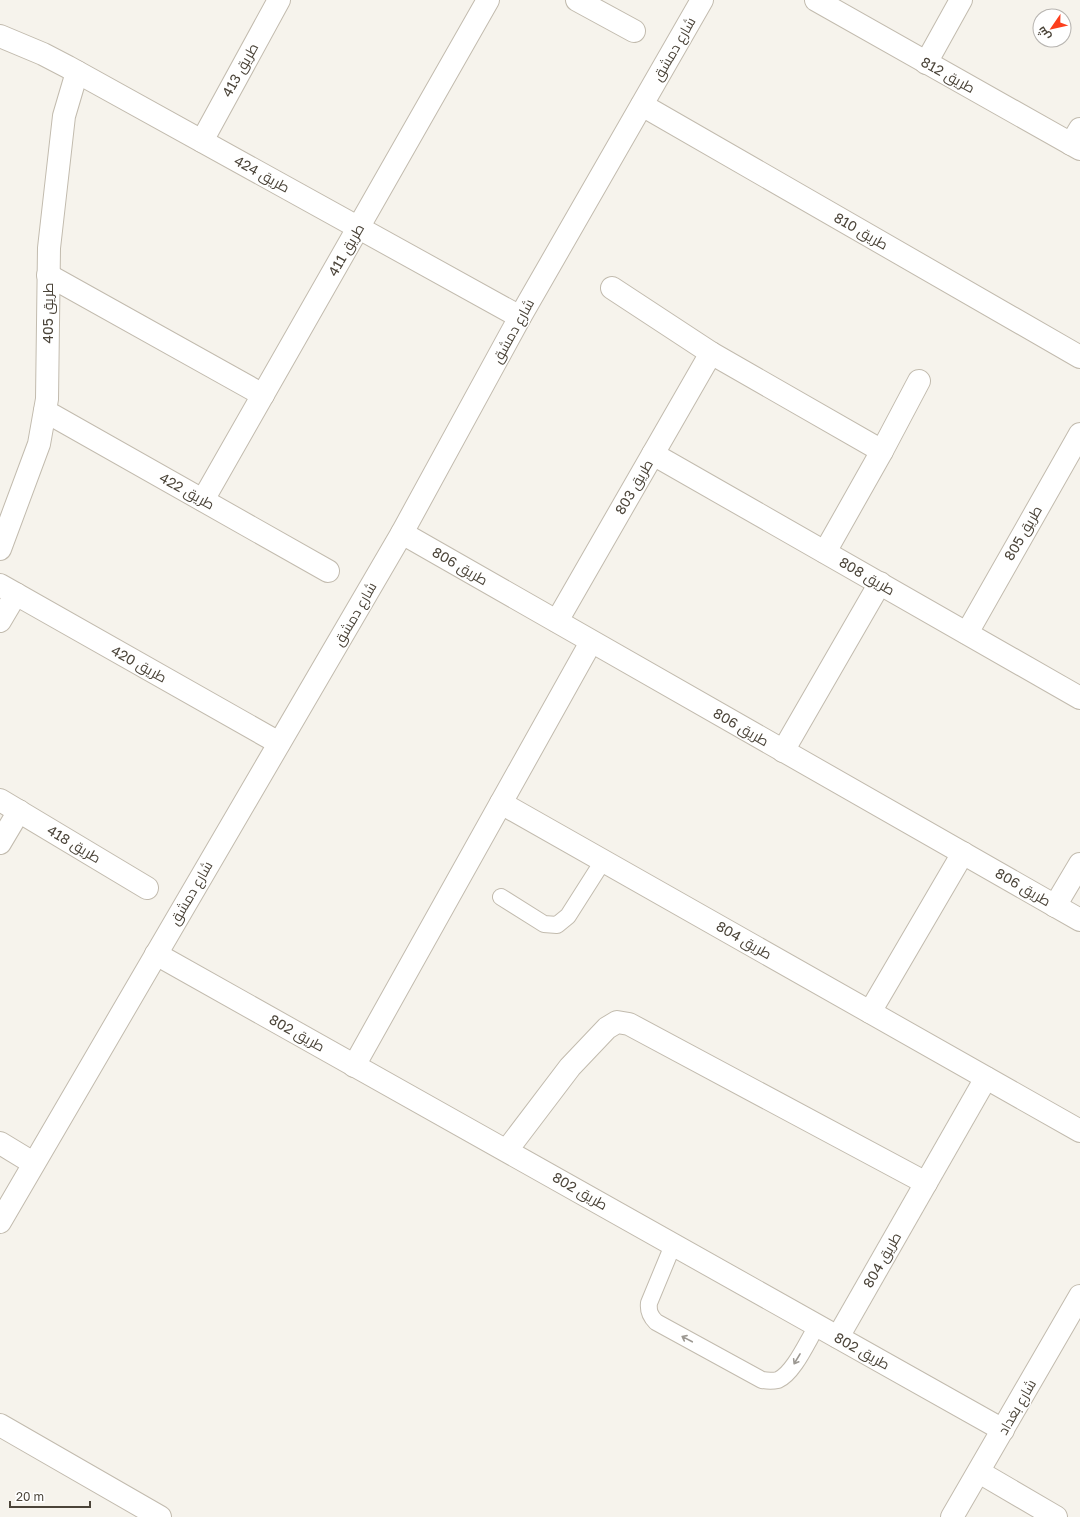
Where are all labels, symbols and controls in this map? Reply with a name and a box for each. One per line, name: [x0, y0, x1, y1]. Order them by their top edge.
north arrow: [1032, 8, 1072, 48]
street label: شارع دمشق: [648, 14, 700, 84]
text: ش: [1034, 24, 1053, 43]
street label: طريق 413: [218, 40, 262, 100]
street label: طريق 812: [918, 53, 978, 97]
street label: طريق 424: [231, 151, 293, 197]
street label: طريق 810: [831, 208, 891, 254]
street label: طريق 411: [324, 221, 368, 279]
street label: طريق 405: [39, 283, 57, 343]
street label: شارع دمشق: [488, 296, 538, 366]
street label: طريق 803: [611, 456, 657, 518]
street label: طريق 422: [156, 469, 218, 513]
street label: طريق 805: [1000, 502, 1046, 564]
street label: طريق 806: [429, 543, 491, 589]
street label: طريق 808: [836, 553, 898, 599]
street label: شارع دمشق: [329, 579, 381, 649]
street label: طريق 420: [108, 641, 170, 687]
street label: طريق 806: [710, 704, 772, 750]
street label: طريق 418: [44, 821, 104, 867]
street label: شارع دمشق: [165, 858, 217, 928]
street label: طريق 806: [992, 864, 1054, 910]
street label: طريق 804: [713, 917, 775, 963]
street label: طريق 802: [266, 1010, 328, 1056]
street label: طريق 802: [549, 1168, 611, 1214]
street label: طريق 804: [859, 1229, 905, 1291]
street label: طريق 802: [831, 1328, 893, 1374]
one-way arrow: [681, 1335, 693, 1342]
one-way arrow: [793, 1353, 801, 1364]
street label: شارع بغداد: [994, 1376, 1040, 1438]
scale bar: [10, 1483, 90, 1509]
text: 20 m: [16, 1489, 44, 1504]

